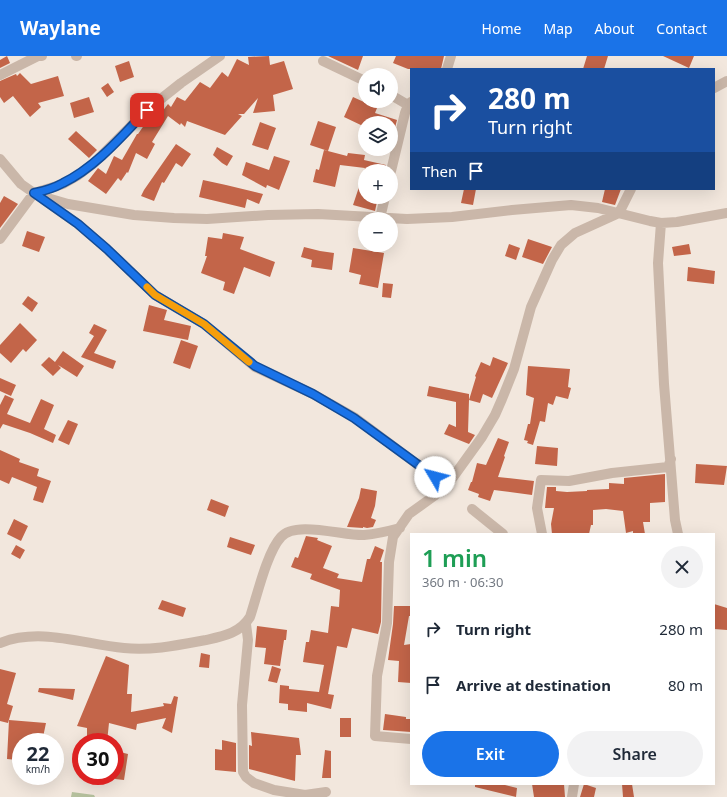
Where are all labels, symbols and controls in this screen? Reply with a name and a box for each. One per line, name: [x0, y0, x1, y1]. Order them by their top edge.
text: Waylane: [20, 15, 101, 41]
text: Home: [482, 19, 521, 38]
text: Map: [543, 19, 573, 38]
text: About: [595, 19, 634, 38]
text: Contact: [656, 19, 707, 38]
map controls: [358, 68, 398, 252]
button: sound: [358, 68, 398, 108]
text: 280 m: [488, 79, 571, 117]
icon: right: [422, 84, 474, 136]
pin: [130, 93, 164, 127]
icon: arrive: [136, 99, 158, 121]
text: Turn right: [488, 115, 572, 139]
button: layers: [358, 116, 398, 156]
icon: arrive: [465, 160, 487, 182]
text: Then: [422, 161, 457, 181]
button: +: [358, 164, 398, 204]
button: −: [358, 212, 398, 252]
position arrow: [414, 456, 456, 498]
text: 1 min: [422, 541, 487, 574]
button: close: [661, 546, 703, 588]
text: 360 m · 06:30: [422, 573, 503, 591]
icon: right: [422, 618, 444, 640]
text: Turn right: [456, 619, 531, 639]
text: 280 m: [659, 619, 703, 639]
icon: arrive: [422, 674, 444, 696]
text: Arrive at destination: [456, 675, 611, 695]
text: 80 m: [668, 675, 703, 695]
button: Exit: [422, 731, 559, 777]
button: Share: [567, 731, 703, 777]
speed limit sign: 30: [72, 733, 124, 785]
text: 22: [27, 740, 49, 767]
text: km/h: [26, 762, 50, 776]

